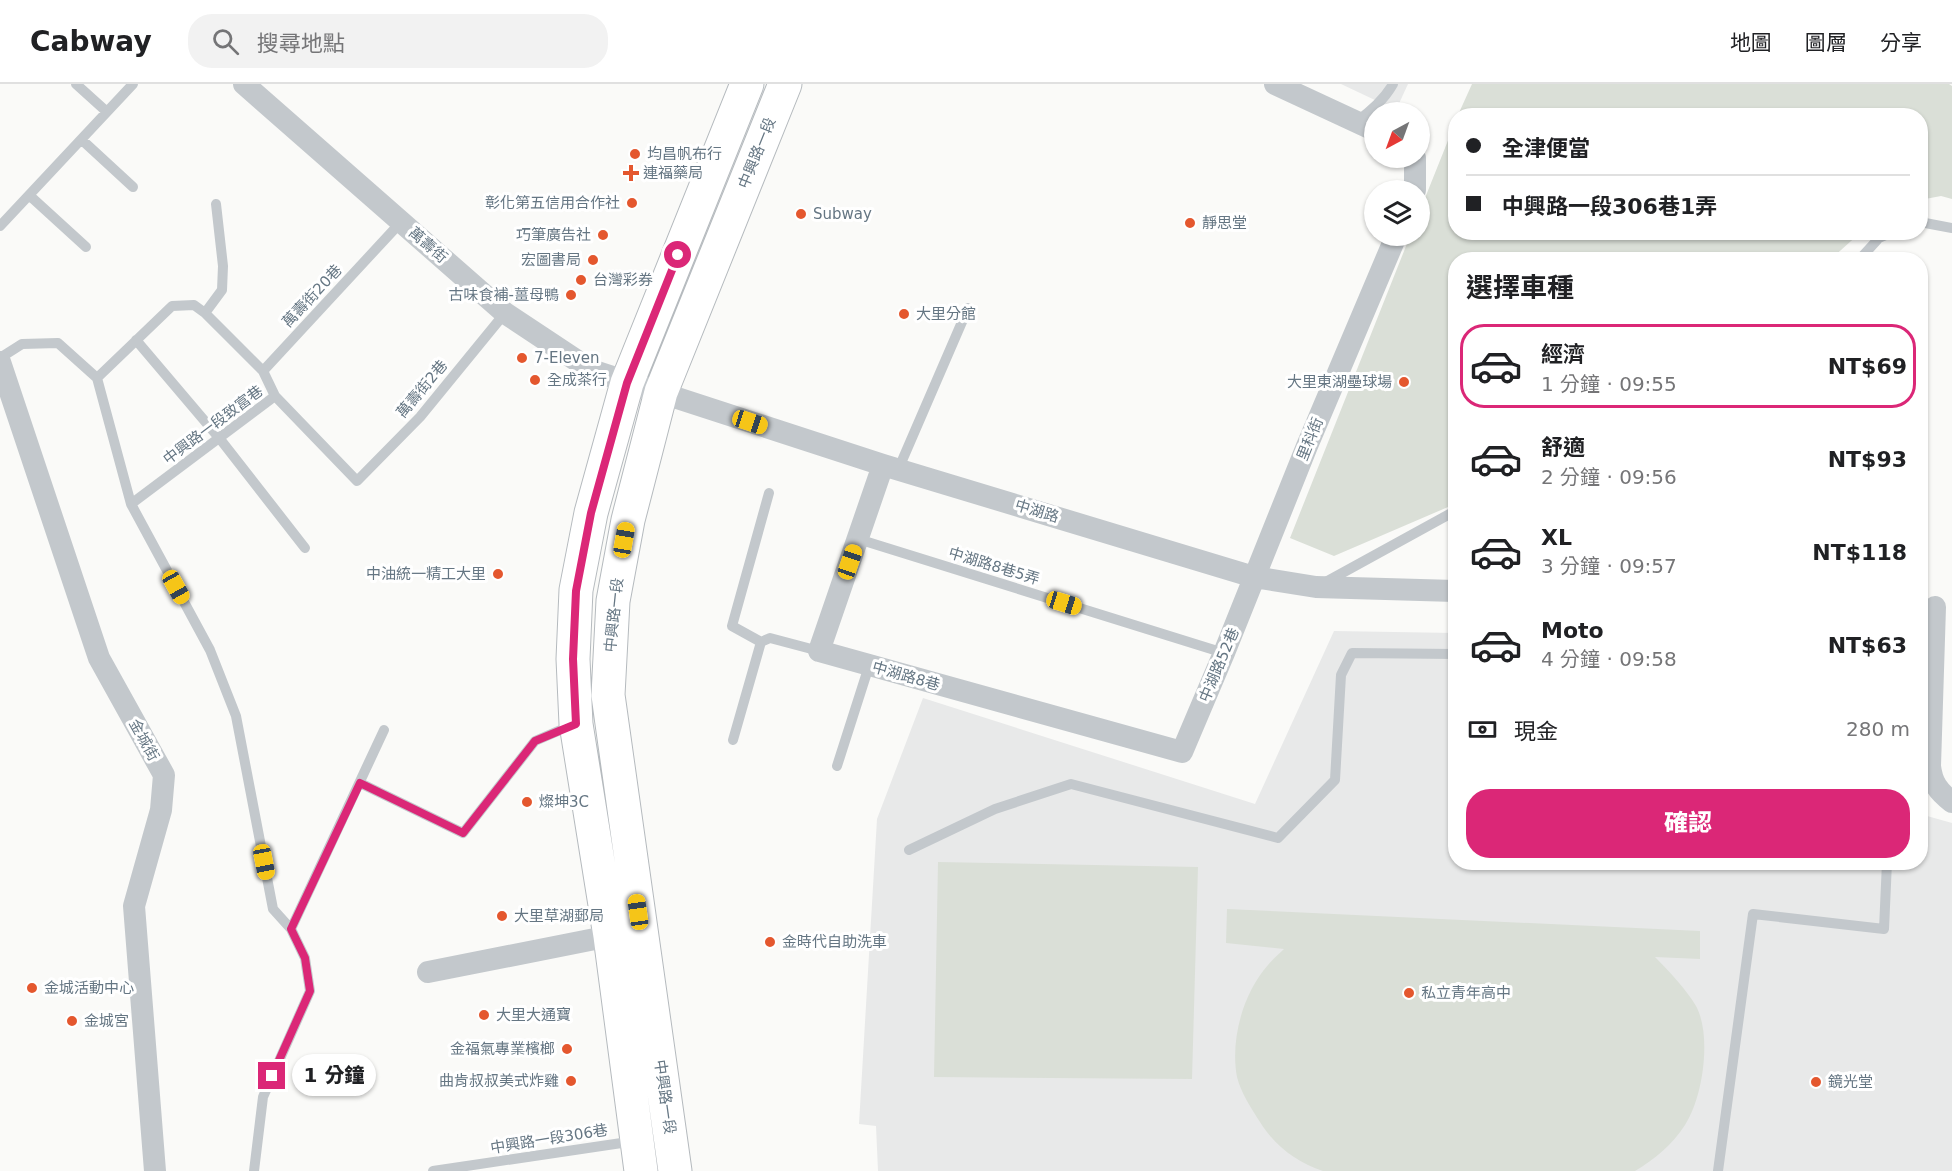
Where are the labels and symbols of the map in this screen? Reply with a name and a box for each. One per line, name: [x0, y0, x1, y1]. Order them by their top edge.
north arrow: [1364, 102, 1430, 168]
street label: 中興路一段: [735, 115, 779, 191]
place label: 均昌帆布行: [647, 145, 722, 163]
marker: 均昌帆布行: [628, 147, 642, 161]
place label: 連福藥局: [643, 164, 703, 182]
marker: 連福藥局: [624, 166, 638, 180]
place label: 彰化第五信用合作社: [485, 194, 620, 212]
marker: 彰化第五信用合作社: [625, 196, 639, 210]
place label: Subway: [813, 205, 872, 223]
marker: Subway: [794, 207, 808, 221]
place label: 靜思堂: [1202, 214, 1247, 232]
marker: 靜思堂: [1183, 216, 1197, 230]
street label: 萬壽街: [405, 223, 451, 267]
place label: 巧筆廣告社: [516, 226, 591, 244]
marker: 巧筆廣告社: [596, 228, 610, 242]
route start: [664, 241, 691, 268]
place label: 宏圖書局: [521, 251, 581, 269]
marker: 宏圖書局: [586, 253, 600, 267]
street label: 萬壽街20巷: [278, 261, 346, 331]
place label: 台灣彩券: [593, 271, 653, 289]
marker: 台灣彩券: [574, 273, 588, 287]
place label: 古味食補-薑母鴨: [449, 286, 559, 304]
marker: 古味食補-薑母鴨: [564, 288, 578, 302]
place label: 大里分館: [916, 305, 976, 323]
marker: 大里分館: [897, 307, 911, 321]
place label: 7-Eleven: [534, 349, 599, 367]
marker: 7-Eleven: [515, 351, 529, 365]
street label: 萬壽街2巷: [393, 357, 451, 421]
place label: 全成茶行: [547, 371, 607, 389]
marker: 全成茶行: [528, 373, 542, 387]
place label: 大里東湖壘球場: [1287, 373, 1392, 391]
marker: 大里東湖壘球場: [1397, 375, 1411, 389]
street label: 中興路一段致富巷: [160, 382, 266, 468]
car: [730, 408, 770, 436]
street label: 里科街: [1293, 415, 1327, 463]
street label: 中湖路: [1013, 496, 1061, 526]
car: [612, 521, 636, 559]
car: [836, 542, 864, 582]
street label: 中湖路8巷5弄: [946, 544, 1042, 588]
place label: 中油統一精工大里: [366, 565, 486, 583]
car: [159, 567, 193, 607]
marker: 中油統一精工大里: [491, 567, 505, 581]
street label: 中興路一段: [601, 577, 627, 653]
car: [1044, 589, 1084, 617]
street label: 中湖路52巷: [1195, 625, 1243, 705]
street label: 中湖路8巷: [870, 658, 942, 694]
street label: 金城街: [125, 716, 163, 764]
place label: 燦坤3C: [539, 793, 589, 811]
marker: 燦坤3C: [520, 795, 534, 809]
car: [252, 843, 276, 881]
car: [627, 893, 649, 931]
place label: 大里草湖郵局: [514, 907, 604, 925]
marker: 大里草湖郵局: [495, 909, 509, 923]
place label: 金時代自助洗車: [782, 933, 887, 951]
marker: 金時代自助洗車: [763, 935, 777, 949]
place label: 金城活動中心: [44, 979, 134, 997]
marker: 金城活動中心: [25, 981, 39, 995]
place label: 私立青年高中: [1421, 984, 1511, 1002]
marker: 私立青年高中: [1402, 986, 1416, 1000]
place label: 大里大通寶: [496, 1006, 571, 1024]
marker: 大里大通寶: [477, 1008, 491, 1022]
place label: 金城宮: [84, 1012, 129, 1030]
marker: 金城宮: [65, 1014, 79, 1028]
place label: 金福氣專業檳榔: [450, 1040, 555, 1058]
marker: 金福氣專業檳榔: [560, 1042, 574, 1056]
callout: 1 分鐘: [293, 1055, 377, 1097]
street label: 中興路一段: [651, 1059, 679, 1135]
route end: [258, 1062, 285, 1089]
place label: 曲肯叔叔美式炸雞: [439, 1072, 559, 1090]
place label: 鏡光堂: [1828, 1073, 1873, 1091]
marker: 曲肯叔叔美式炸雞: [564, 1074, 578, 1088]
marker: 鏡光堂: [1809, 1075, 1823, 1089]
street label: 中興路一段306巷: [489, 1121, 609, 1157]

